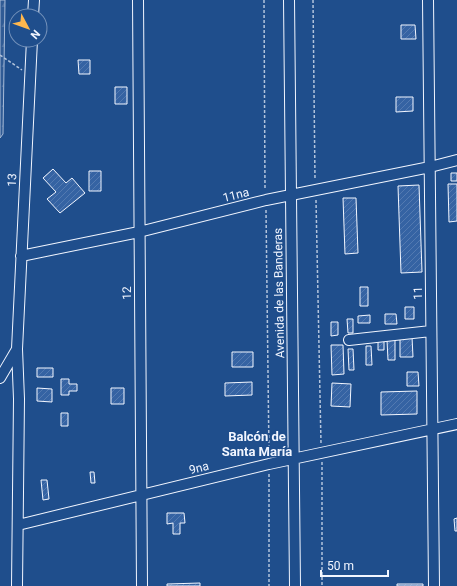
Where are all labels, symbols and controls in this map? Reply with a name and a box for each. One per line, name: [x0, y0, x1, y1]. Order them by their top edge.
north arrow: [8, 8, 48, 48]
text: N: [28, 27, 43, 42]
street label: 13: [5, 173, 19, 187]
street label: 11na: [221, 185, 251, 205]
street label: Avenida de las Banderas: [271, 228, 287, 358]
street label: 12: [120, 286, 134, 300]
street label: 11: [411, 286, 425, 300]
district label: Balcón de Santa María: [222, 429, 292, 459]
street label: 9na: [188, 459, 210, 477]
scale bar: [321, 552, 388, 578]
text: 50 m: [327, 559, 354, 573]

